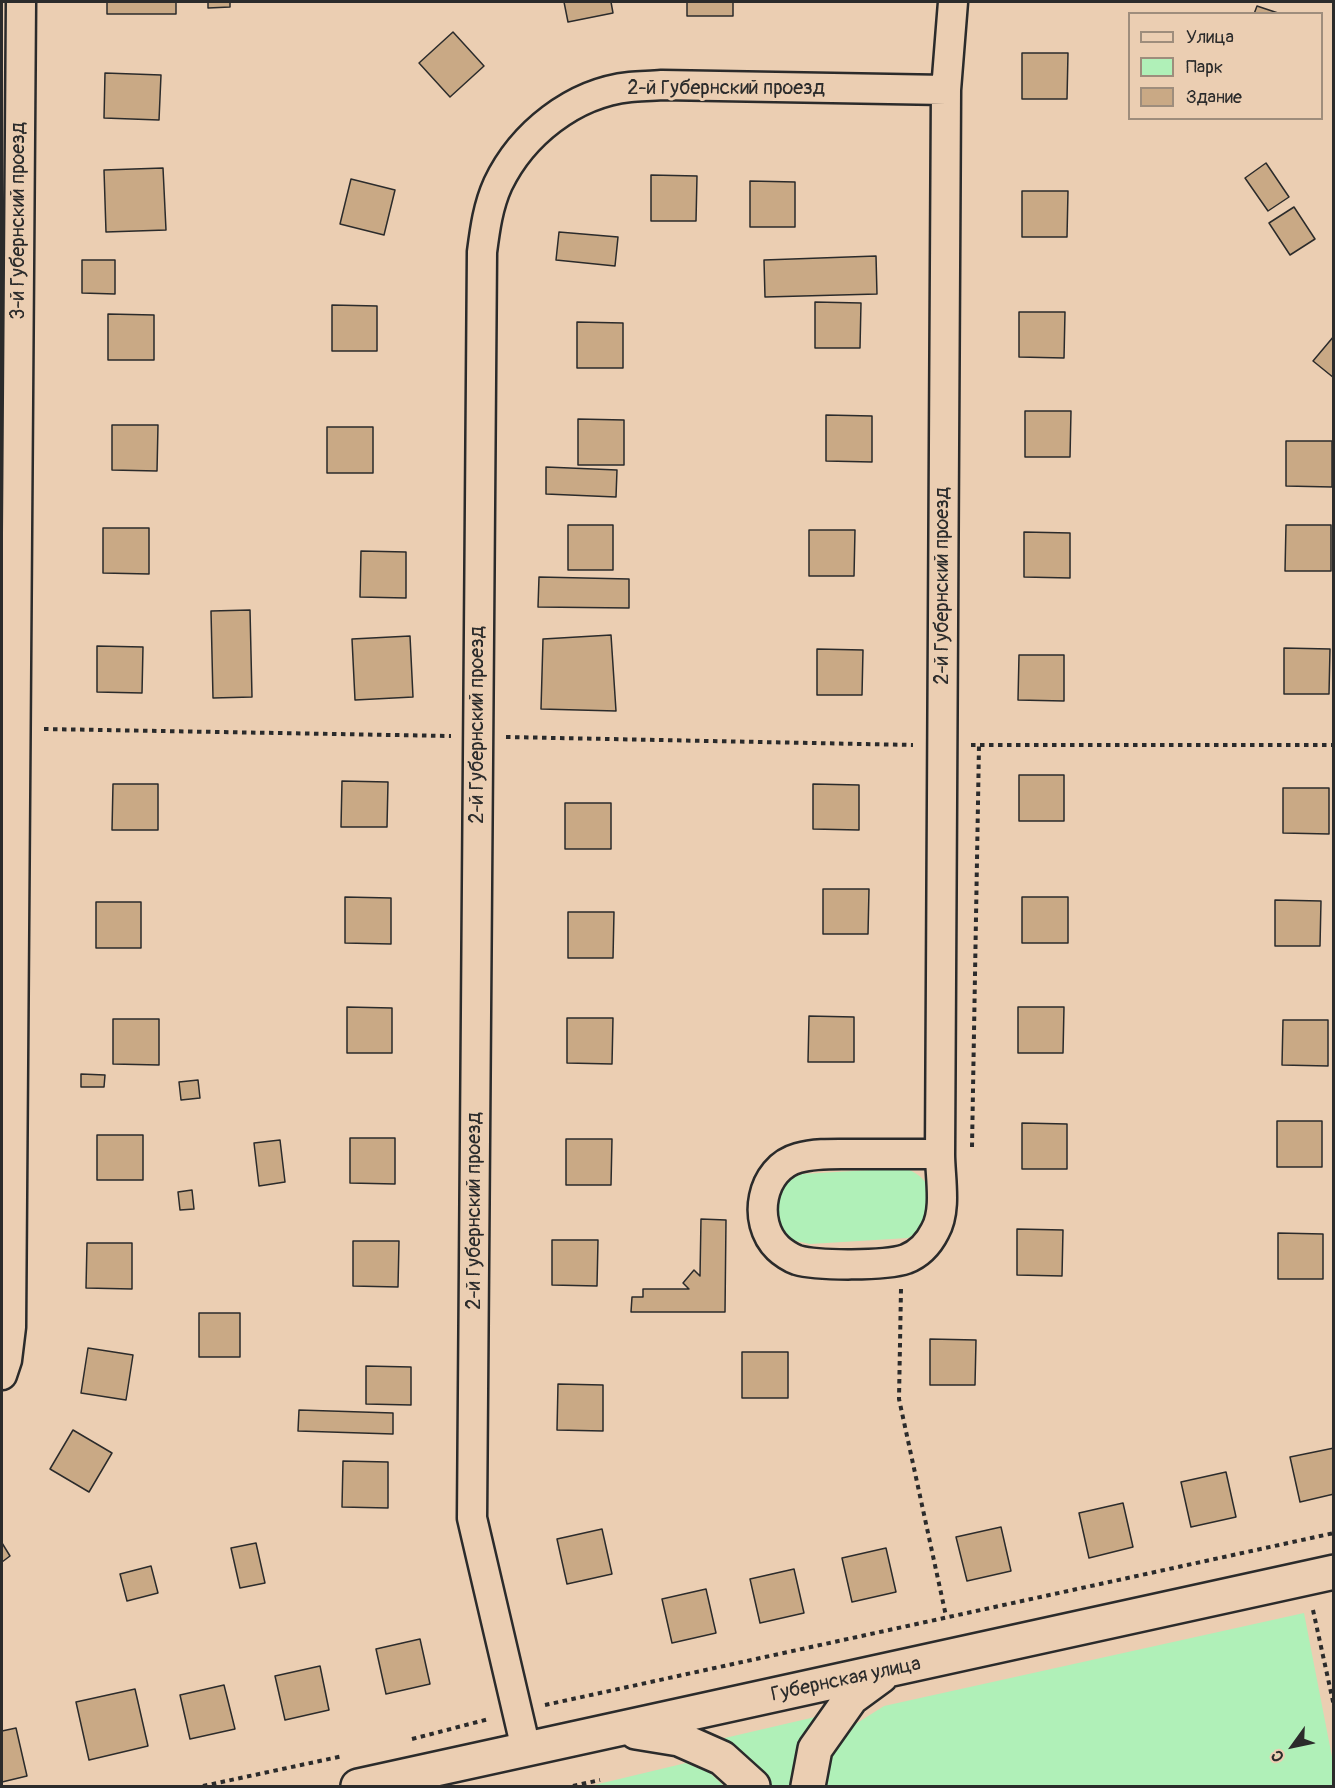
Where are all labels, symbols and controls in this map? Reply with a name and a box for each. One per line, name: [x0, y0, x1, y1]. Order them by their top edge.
legend: [1128, 12, 1323, 120]
text: Улица: [1186, 26, 1234, 49]
text: Парк: [1186, 56, 1223, 79]
street label: 2-й Губернский проезд: [627, 77, 825, 101]
text: Здание: [1186, 86, 1242, 109]
street label: 3-й Губернский проезд: [7, 122, 31, 320]
street label: 2-й Губернский проезд: [931, 487, 955, 685]
street label: 2-й Губернский проезд: [466, 626, 490, 824]
street label: 2-й Губернский проезд: [463, 1112, 487, 1310]
street label: Губернская улица: [769, 1652, 923, 1708]
north arrow: [1263, 1716, 1323, 1776]
text: С: [1267, 1746, 1289, 1765]

